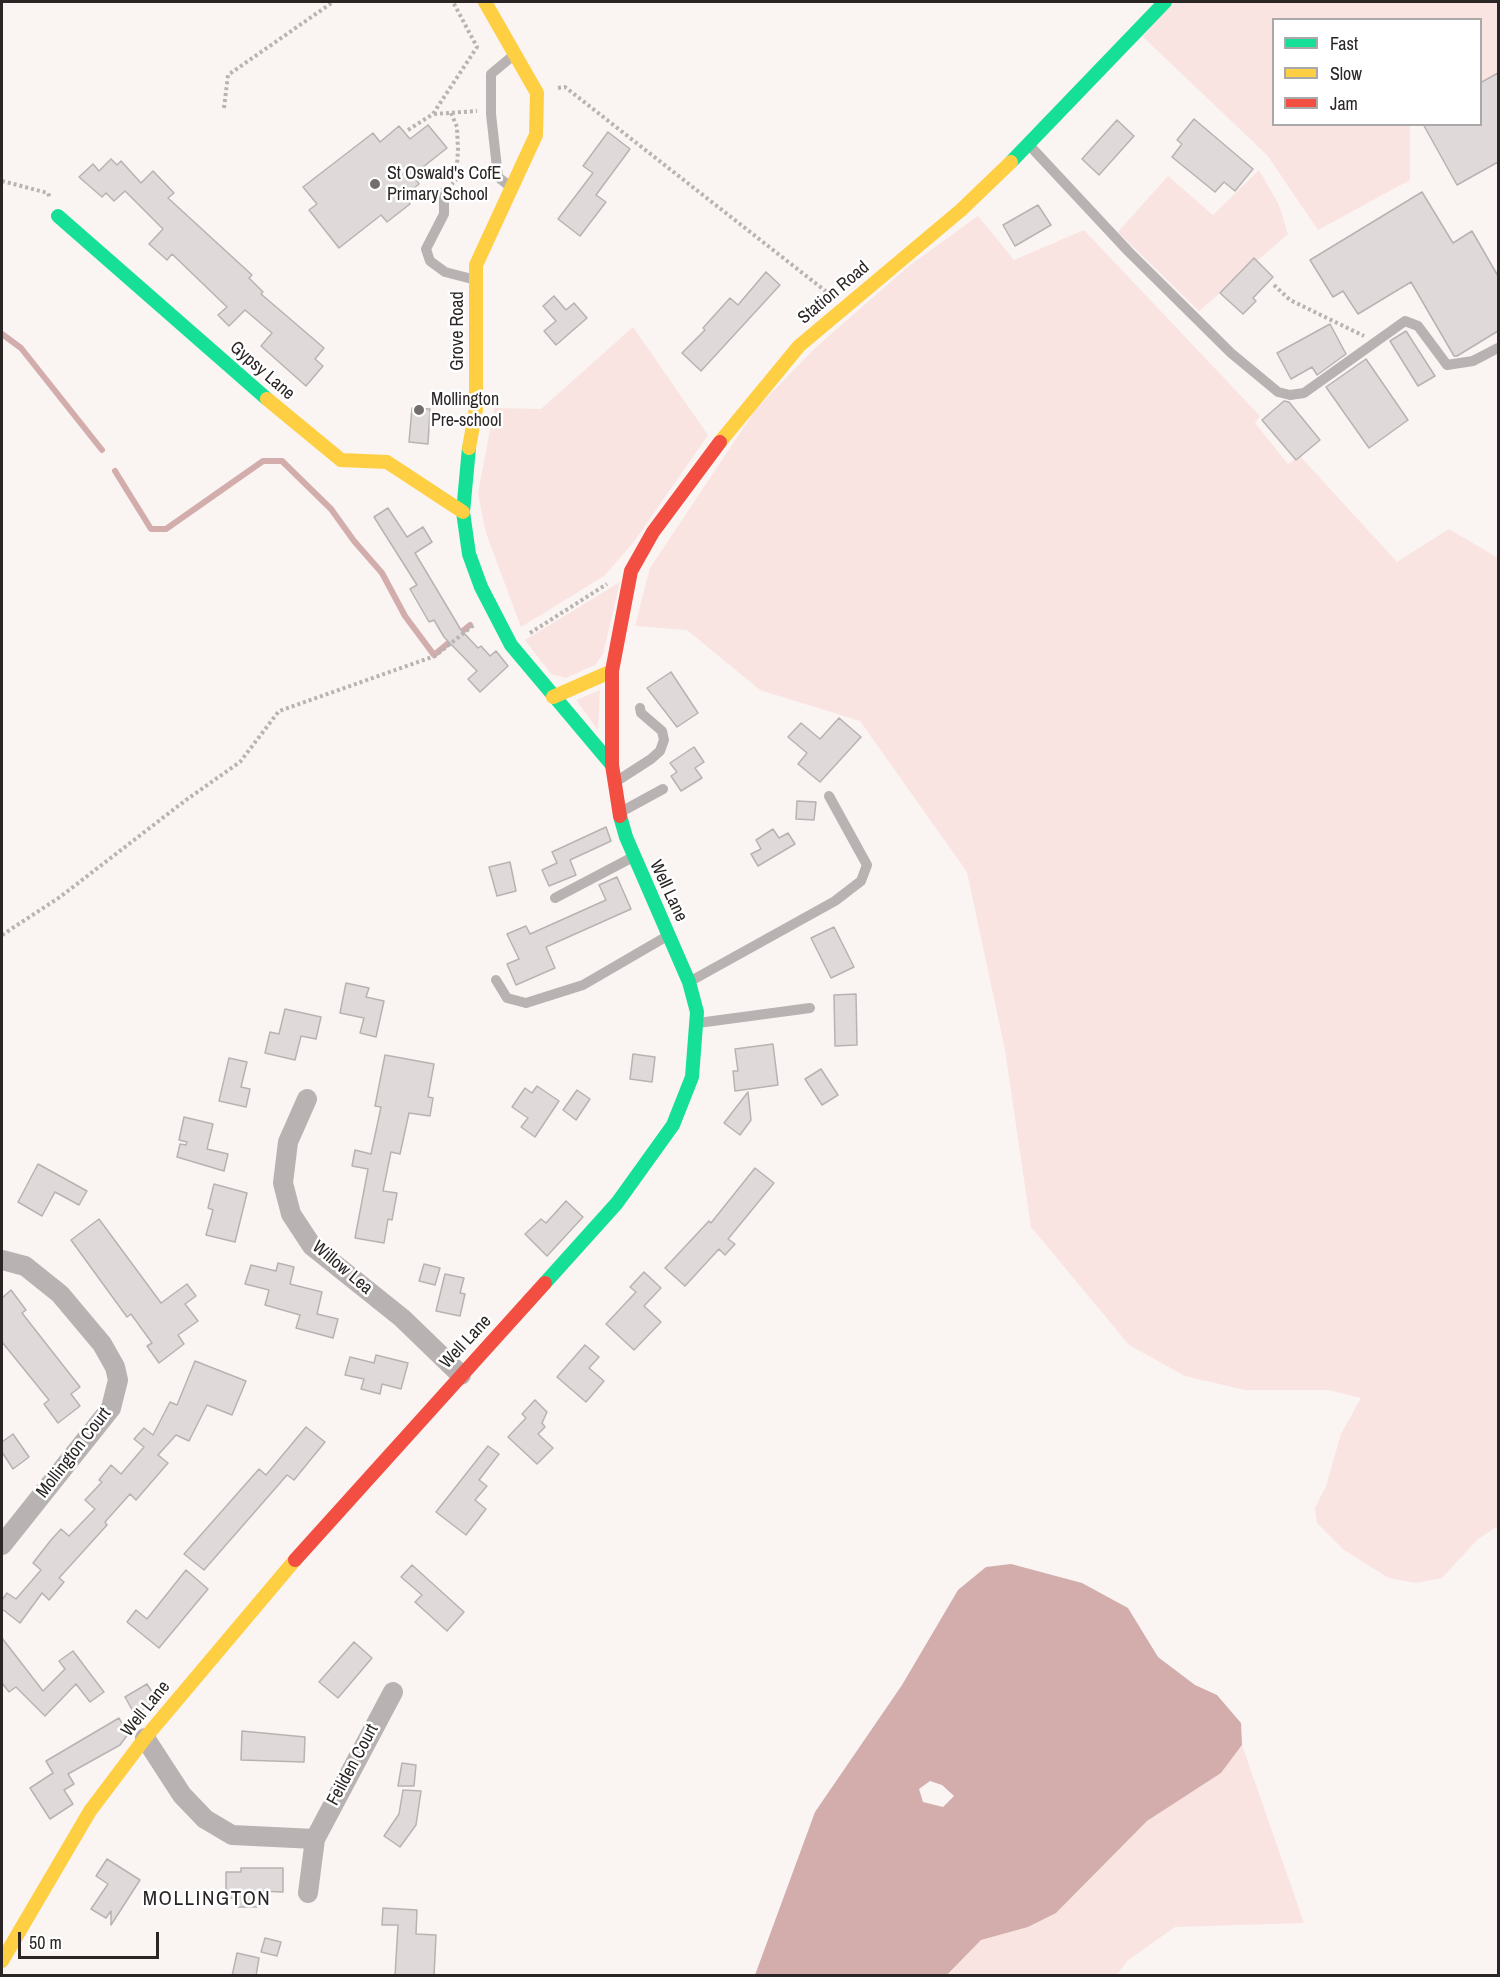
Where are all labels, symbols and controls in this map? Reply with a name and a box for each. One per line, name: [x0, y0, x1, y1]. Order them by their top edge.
legend: [1272, 18, 1482, 126]
text: Fast: [1330, 31, 1358, 56]
text: Slow: [1330, 61, 1362, 86]
text: Jam: [1330, 91, 1358, 116]
place label: St Oswald's CofE Primary School: [387, 163, 501, 206]
marker: St Oswald's CofE Primary School: [368, 177, 382, 191]
street label: Station Road: [794, 257, 874, 329]
street label: Grove Road: [447, 291, 469, 371]
street label: Gypsy Lane: [225, 337, 299, 405]
place label: Mollington Pre-school: [431, 389, 502, 432]
marker: Mollington Pre-school: [412, 403, 426, 417]
street label: Well Lane: [644, 857, 692, 925]
street label: Willow Lea: [307, 1237, 377, 1299]
street label: Well Lane: [436, 1311, 496, 1373]
street label: Mollington Court: [32, 1404, 116, 1502]
street label: Well Lane: [117, 1677, 175, 1741]
street label: Feilden Court: [323, 1721, 383, 1809]
district label: MOLLINGTON: [143, 1886, 271, 1912]
scale bar: [21, 1920, 162, 1958]
text: 50 m: [29, 1930, 62, 1955]

